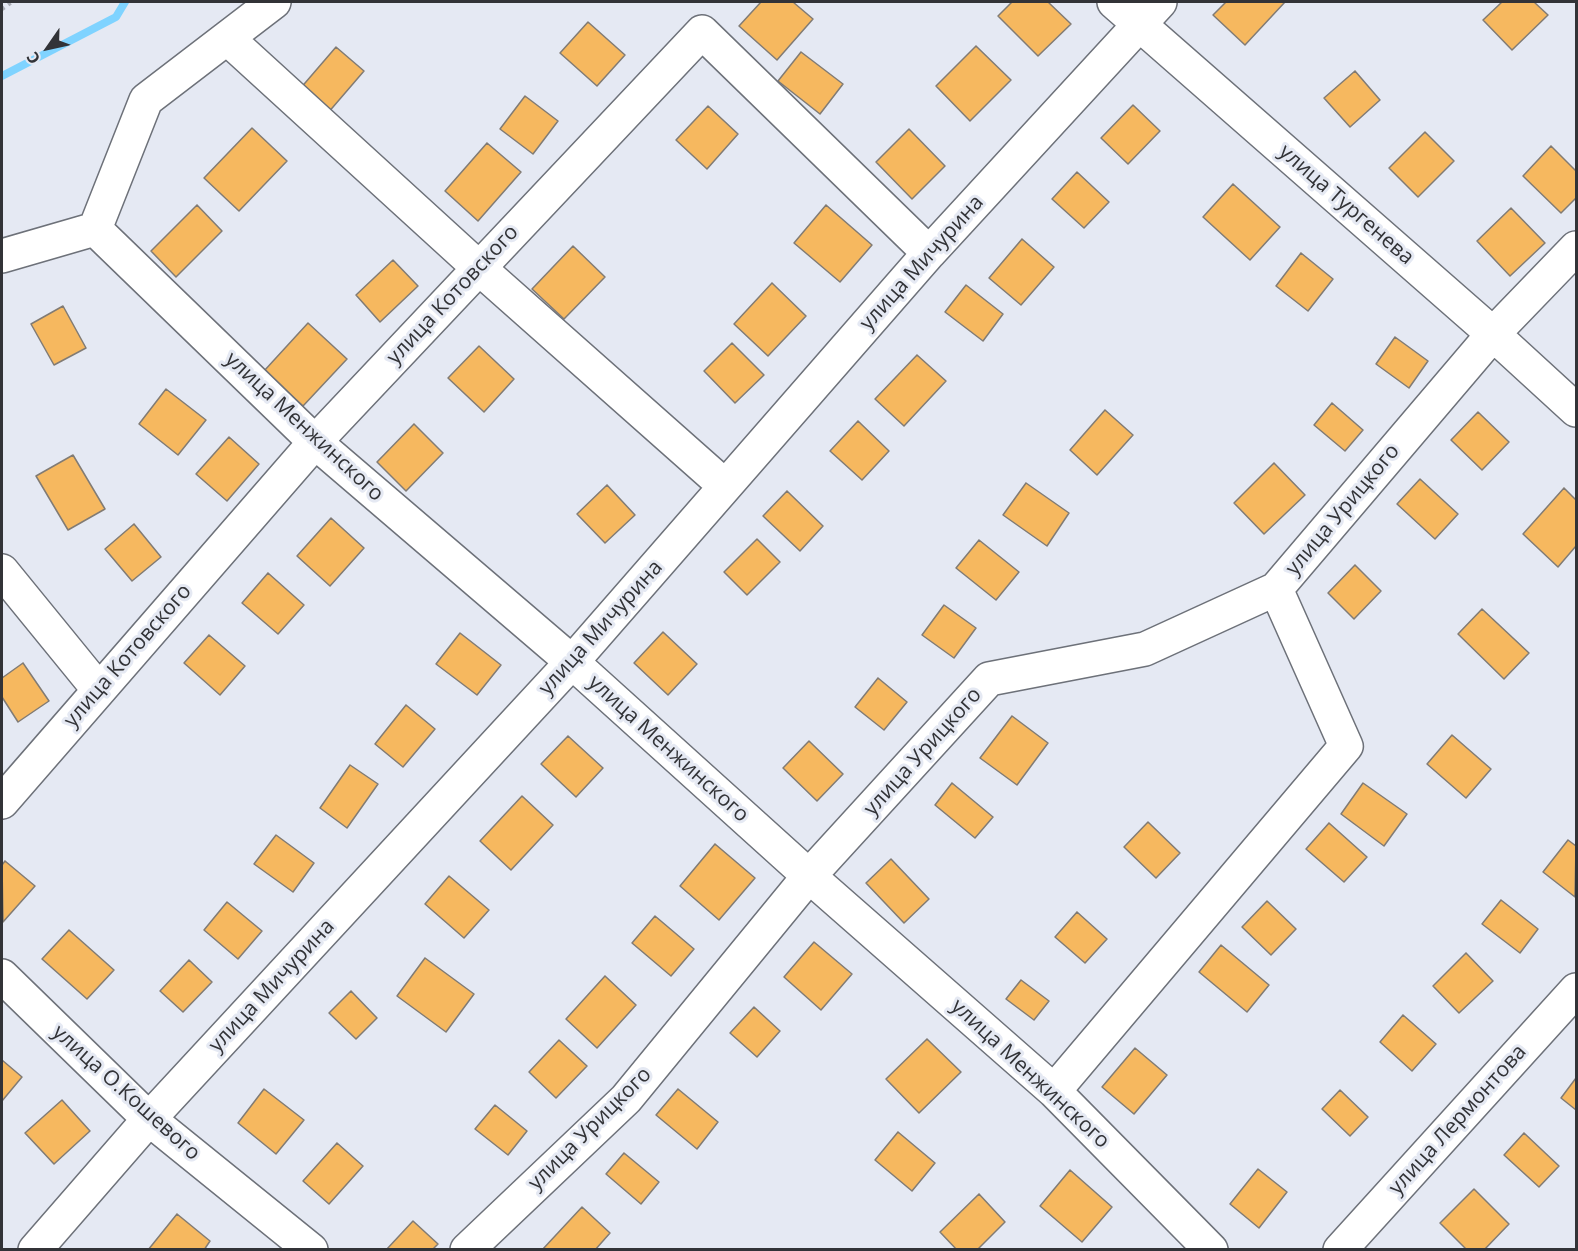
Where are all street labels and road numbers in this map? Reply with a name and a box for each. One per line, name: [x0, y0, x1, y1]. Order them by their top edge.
street label: улица Тургенева: [1273, 139, 1419, 271]
street label: улица Мичурина: [855, 190, 989, 336]
street label: улица Котовского: [382, 220, 524, 370]
street label: улица Менжинского: [220, 347, 388, 507]
street label: улица Урицкого: [1281, 439, 1405, 581]
street label: улица Мичурина: [534, 555, 668, 701]
street label: улица Котовского: [59, 579, 197, 733]
street label: улица Менжинского: [582, 670, 754, 828]
street label: улица Урицкого: [859, 683, 987, 821]
street label: улица Мичурина: [204, 914, 340, 1058]
street label: улица Менжинского: [946, 994, 1114, 1154]
street label: улица О.Кошевого: [47, 1020, 205, 1166]
street label: улица Лермонтова: [1384, 1040, 1532, 1200]
street label: улица Урицкого: [523, 1062, 657, 1196]

